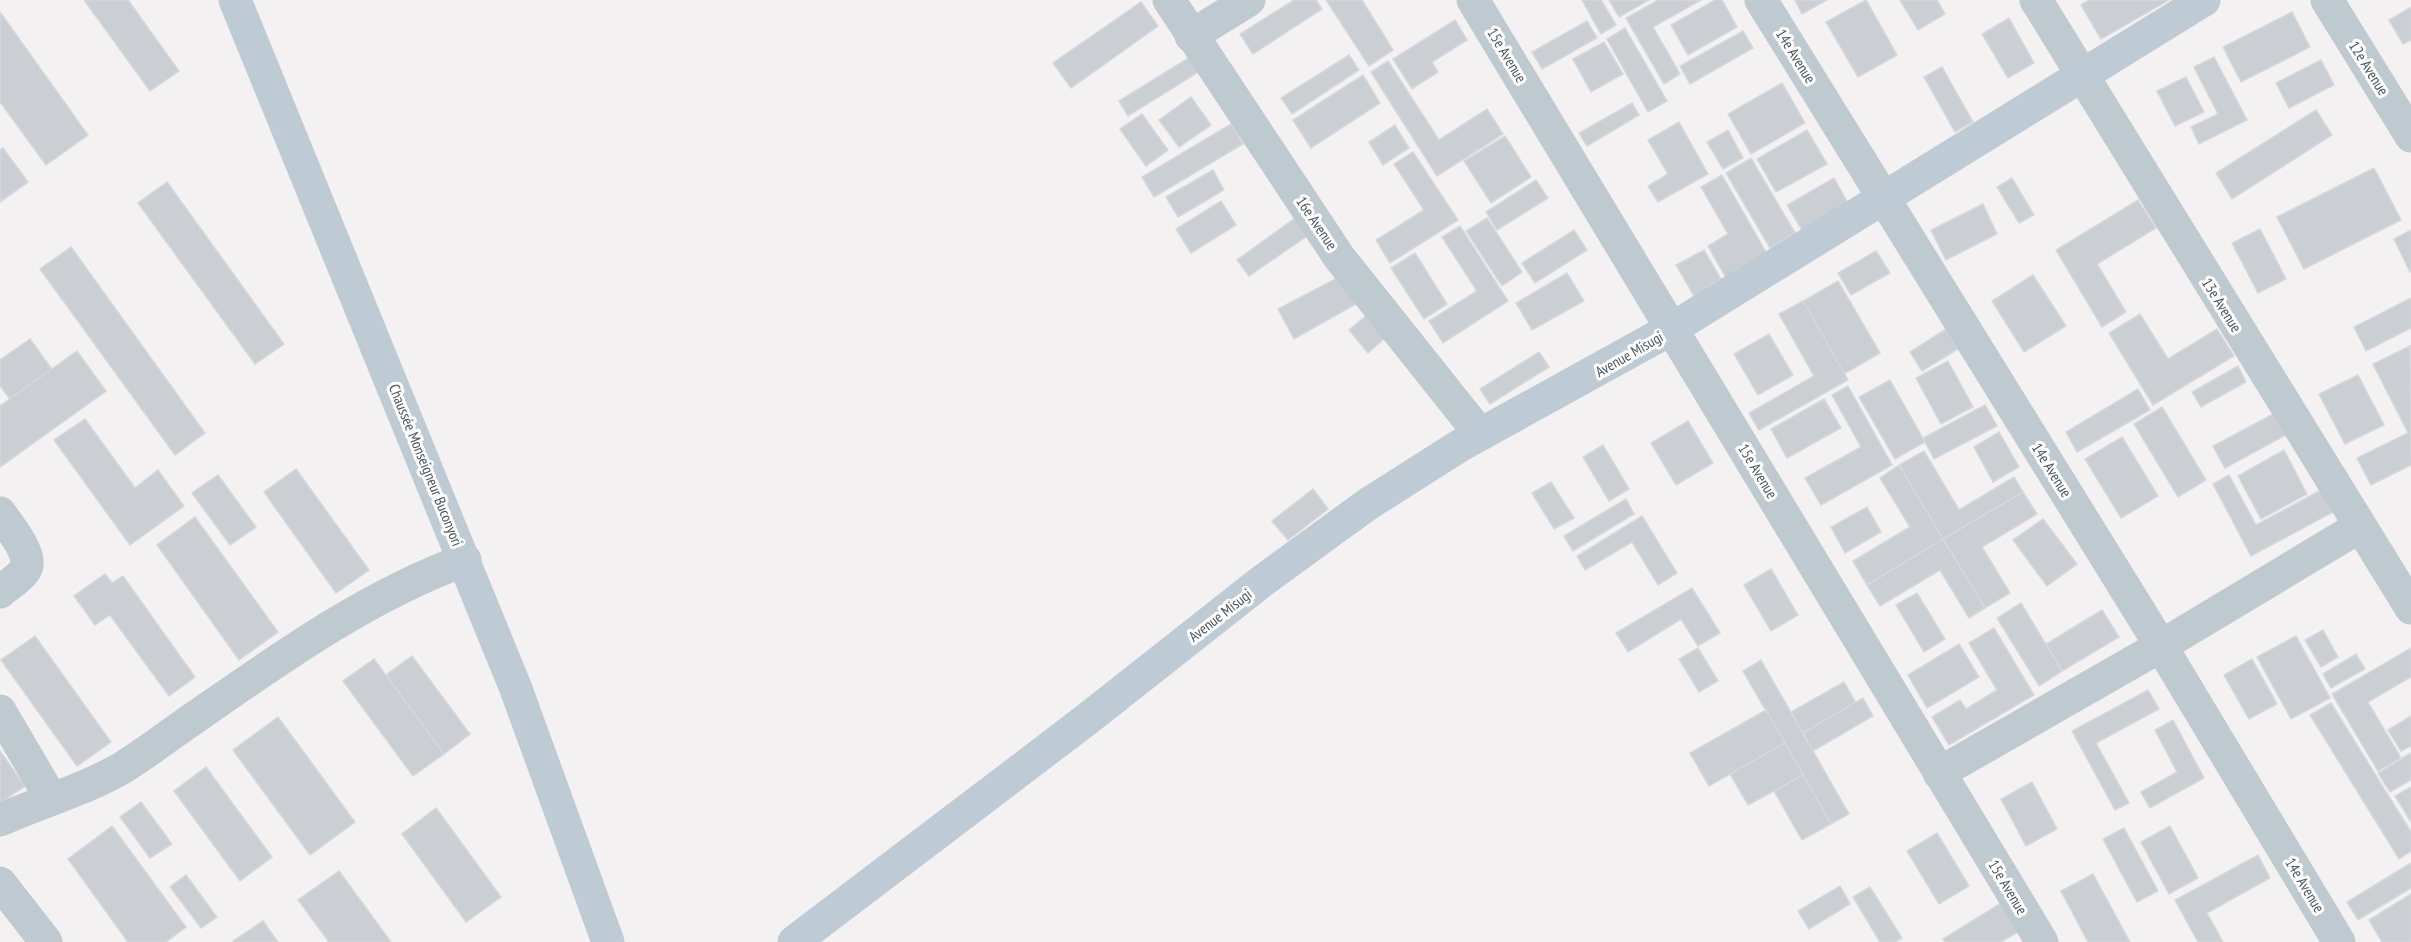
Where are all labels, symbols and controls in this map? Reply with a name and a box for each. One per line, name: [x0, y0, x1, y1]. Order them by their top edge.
street label: 15e Avenue: [1483, 24, 1531, 86]
street label: 14e Avenue: [1772, 25, 1820, 87]
street label: 12e Avenue: [2345, 37, 2393, 99]
street label: 16e Avenue: [1292, 193, 1342, 253]
street label: 13e Avenue: [2198, 274, 2246, 336]
street label: Avenue Misugi: [1592, 327, 1666, 381]
street label: Chaussée Monseigneur Buconyori: [385, 381, 467, 549]
street label: 14e Avenue: [2028, 439, 2076, 501]
street label: 15e Avenue: [1734, 440, 1782, 502]
street label: Avenue Misugi: [1185, 584, 1255, 646]
street label: 14e Avenue: [2281, 854, 2329, 916]
street label: 15e Avenue: [1984, 856, 2032, 918]

